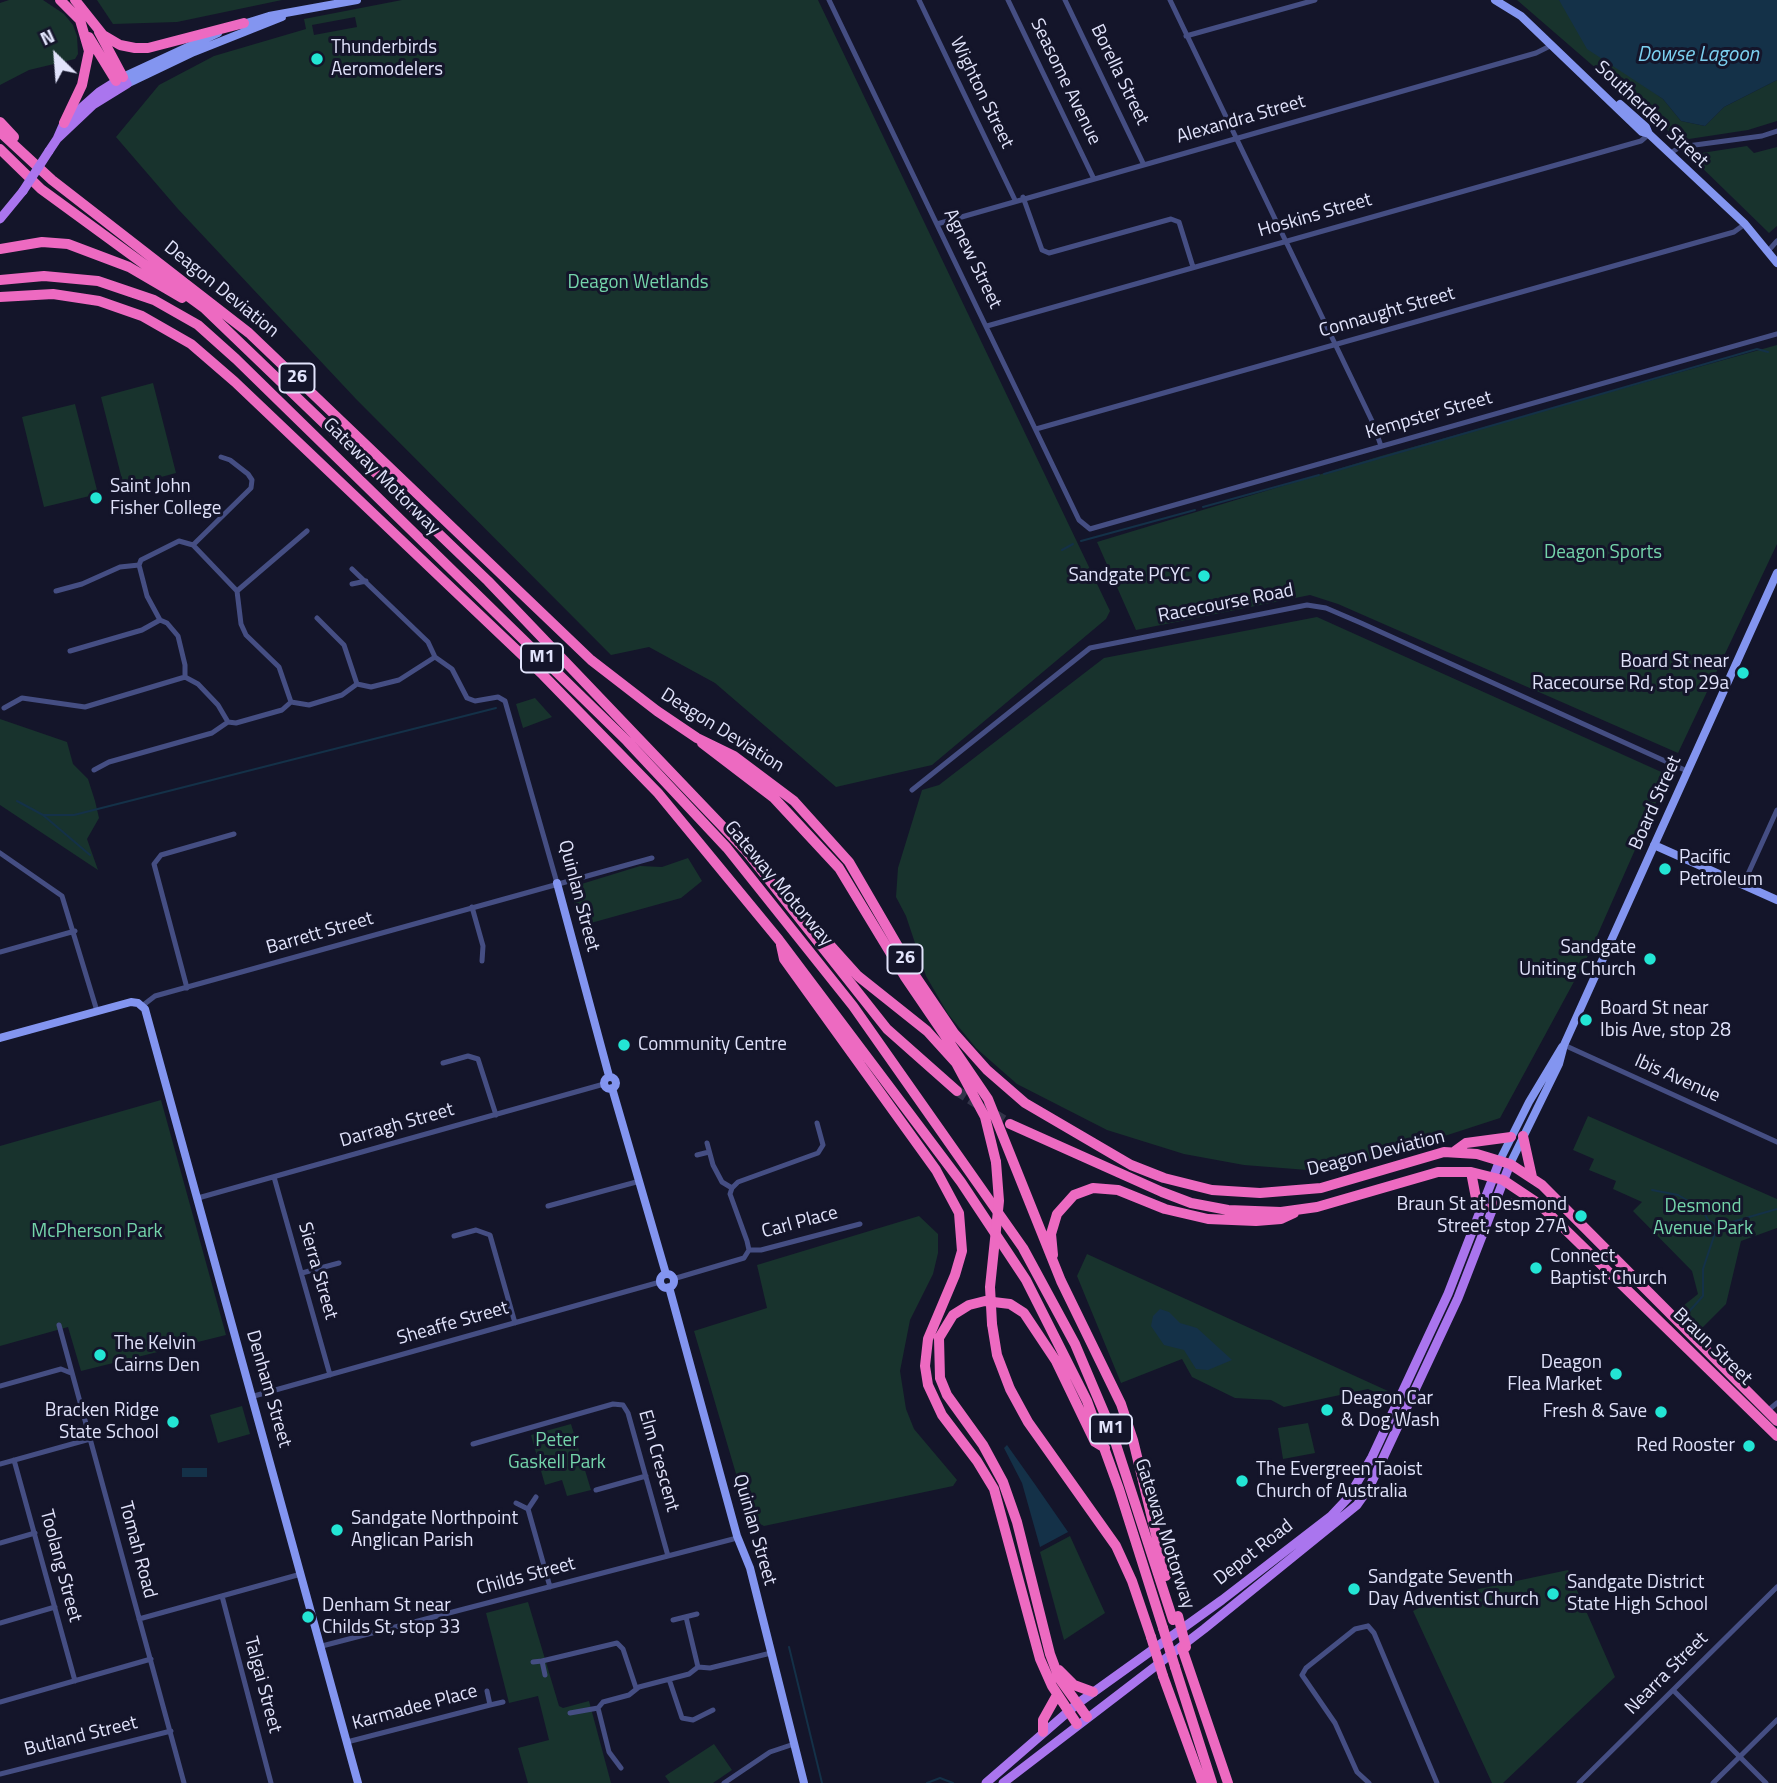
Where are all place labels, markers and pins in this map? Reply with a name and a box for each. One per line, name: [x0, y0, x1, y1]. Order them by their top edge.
place label: Thunderbirds Aeromodelers: [331, 37, 443, 81]
marker: Thunderbirds Aeromodelers: [309, 51, 325, 67]
place label: Saint John Fisher College: [110, 476, 221, 520]
marker: Saint John Fisher College: [88, 490, 104, 506]
place label: Sandgate PCYC: [1069, 565, 1190, 587]
marker: Sandgate PCYC: [1196, 568, 1212, 584]
place label: Board St near Racecourse Rd, stop 29a: [1532, 651, 1729, 695]
marker: Board St near Racecourse Rd, stop 29a: [1735, 665, 1751, 681]
place label: Pacific Petroleum: [1679, 847, 1763, 891]
marker: Pacific Petroleum: [1657, 861, 1673, 877]
place label: Sandgate Uniting Church: [1519, 937, 1636, 981]
marker: Sandgate Uniting Church: [1642, 951, 1658, 967]
place label: Board St near Ibis Ave, stop 28: [1600, 998, 1731, 1042]
marker: Board St near Ibis Ave, stop 28: [1578, 1012, 1594, 1028]
place label: Community Centre: [638, 1034, 787, 1056]
marker: Community Centre: [616, 1037, 632, 1053]
place label: Braun St at Desmond Street, stop 27A: [1397, 1194, 1567, 1238]
marker: Braun St at Desmond Street, stop 27A: [1573, 1208, 1589, 1224]
place label: Connect Baptist Church: [1550, 1246, 1667, 1290]
marker: Connect Baptist Church: [1528, 1260, 1544, 1276]
place label: The Kelvin Cairns Den: [114, 1333, 200, 1377]
marker: The Kelvin Cairns Den: [92, 1347, 108, 1363]
place label: Deagon Flea Market: [1507, 1352, 1602, 1396]
marker: Deagon Flea Market: [1608, 1366, 1624, 1382]
place label: Deagon Car & Dog Wash: [1341, 1388, 1440, 1432]
place label: Bracken Ridge State School: [45, 1400, 159, 1444]
place label: Fresh & Save: [1543, 1401, 1647, 1423]
marker: Deagon Car & Dog Wash: [1319, 1402, 1335, 1418]
marker: Fresh & Save: [1653, 1404, 1669, 1420]
marker: Bracken Ridge State School: [165, 1414, 181, 1430]
place label: Red Rooster: [1636, 1435, 1735, 1457]
marker: Red Rooster: [1741, 1438, 1757, 1454]
place label: The Evergreen Taoist Church of Australia: [1256, 1459, 1423, 1503]
marker: The Evergreen Taoist Church of Australia: [1234, 1473, 1250, 1489]
place label: Sandgate Northpoint Anglican Parish: [351, 1508, 518, 1552]
marker: Sandgate Northpoint Anglican Parish: [329, 1522, 345, 1538]
place label: Sandgate Seventh Day Adventist Church: [1368, 1567, 1539, 1611]
place label: Sandgate District State High School: [1567, 1572, 1708, 1616]
marker: Sandgate Seventh Day Adventist Church: [1346, 1581, 1362, 1597]
marker: Sandgate District State High School: [1545, 1586, 1561, 1602]
place label: Denham St near Childs St, stop 33: [322, 1595, 460, 1639]
marker: Denham St near Childs St, stop 33: [300, 1609, 316, 1625]

